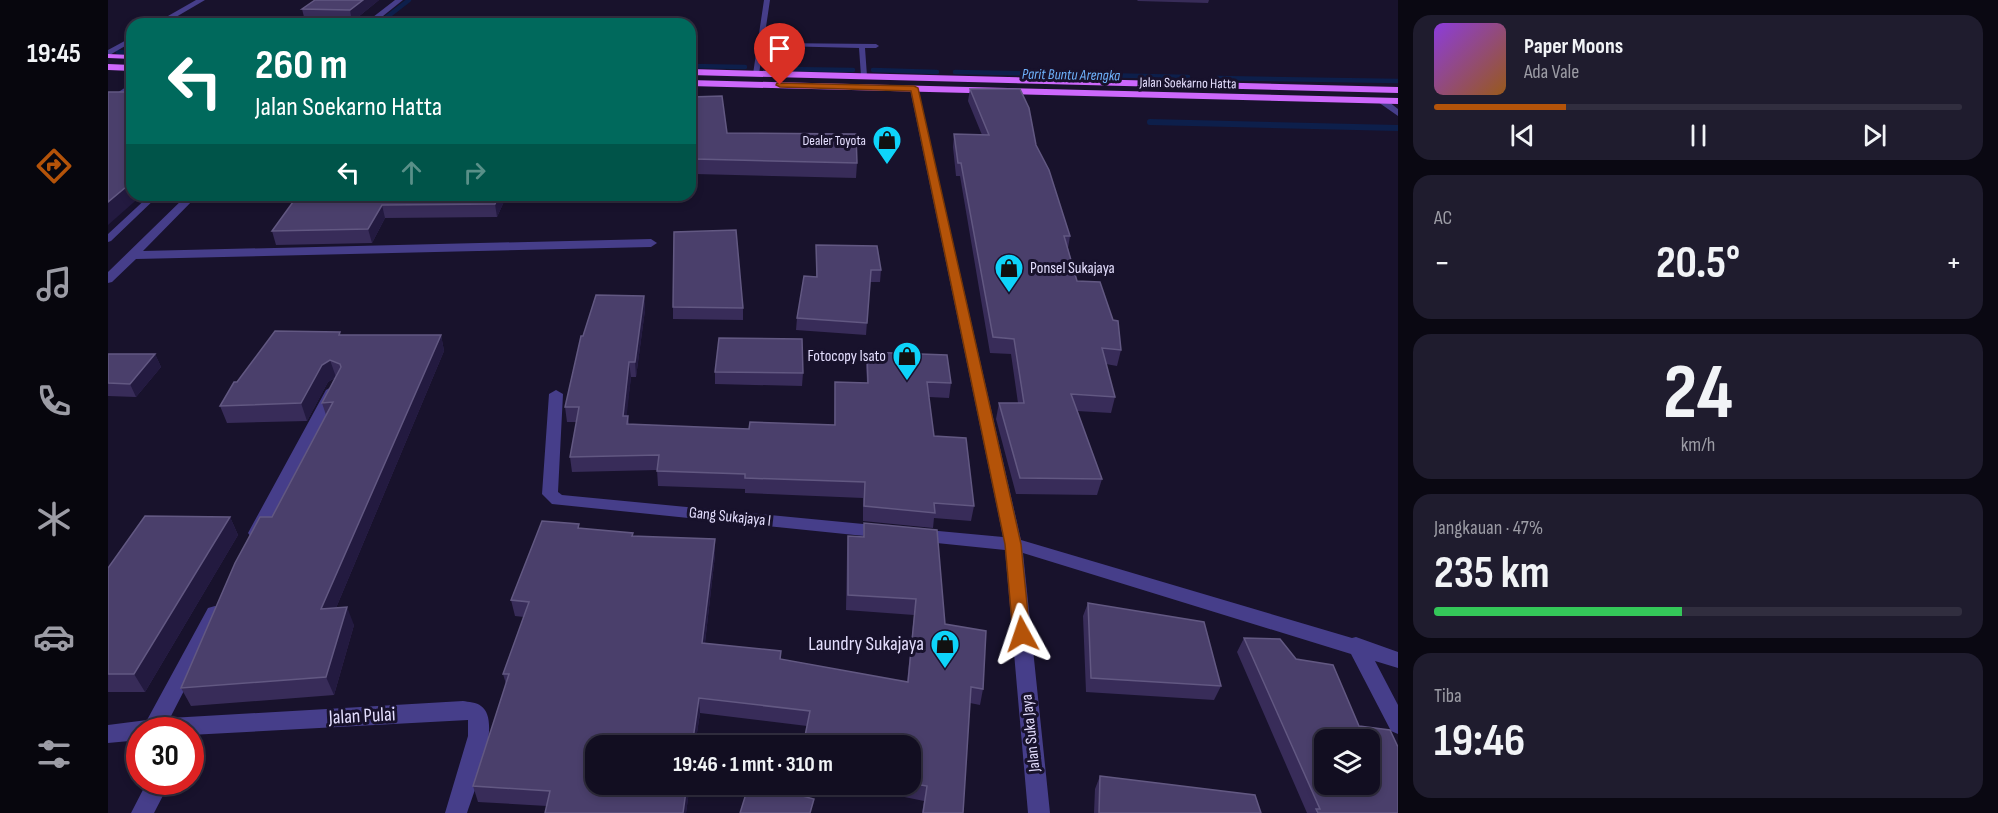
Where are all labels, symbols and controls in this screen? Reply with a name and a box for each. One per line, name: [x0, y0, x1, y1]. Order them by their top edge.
pin: [754, 23, 805, 85]
icon: arrive: [763, 32, 796, 65]
text: Paper Moons: [1524, 33, 1623, 60]
text: 19:45: [27, 38, 81, 70]
text: 260 m: [255, 40, 348, 91]
icon: left: [156, 42, 234, 120]
text: Ada Vale: [1524, 60, 1579, 84]
water label: Parit Buntu Arengka: [1022, 65, 1120, 85]
street label: Jalan Soekarno Hatta: [1138, 74, 1237, 92]
text: Jalan Soekarno Hatta: [255, 91, 442, 123]
icon: previous: [1506, 119, 1539, 152]
icon: pause: [1682, 119, 1715, 152]
icon: next: [1858, 119, 1891, 152]
shop icon: Dealer Toyota: [871, 124, 903, 166]
place label: Dealer Toyota: [802, 132, 866, 149]
icon: directions: [33, 145, 75, 187]
icon: left: [332, 156, 365, 189]
icon: ahead: [395, 156, 428, 189]
icon: right: [458, 156, 491, 189]
text: AC: [1434, 206, 1452, 230]
text: 20.5°: [1656, 236, 1740, 291]
text: −: [1434, 243, 1450, 283]
text: +: [1946, 243, 1962, 283]
shop icon: Ponsel Sukajaya: [993, 252, 1025, 294]
place label: Ponsel Sukajaya: [1030, 259, 1115, 278]
icon: music: [33, 263, 75, 305]
shop icon: Fotocopy Isato: [891, 340, 923, 382]
place label: Fotocopy Isato: [807, 347, 886, 366]
text: 24: [1663, 347, 1733, 440]
icon: phone: [33, 380, 75, 422]
text: km/h: [1681, 433, 1715, 457]
icon: climate: [33, 498, 75, 540]
street label: Gang Sukajaya I: [688, 503, 772, 531]
text: Jangkauan · 47%: [1434, 516, 1543, 540]
text: 235 km: [1434, 546, 1550, 601]
position arrow: [990, 602, 1054, 666]
icon: car: [33, 616, 75, 658]
shop icon: Laundry Sukajaya: [929, 628, 961, 670]
place label: Laundry Sukajaya: [808, 632, 924, 656]
text: Tiba: [1434, 684, 1462, 708]
street label: Jalan Suka Jaya: [1017, 693, 1045, 774]
street label: Jalan Pulai: [327, 702, 396, 730]
text: 19:46: [1434, 714, 1525, 769]
speed limit sign: 30: [126, 717, 204, 795]
map controls: [1314, 729, 1380, 795]
button: layers: [1314, 729, 1380, 795]
icon: filters: [33, 733, 75, 775]
text: 19:46 · 1 mnt · 310 m: [673, 751, 833, 778]

